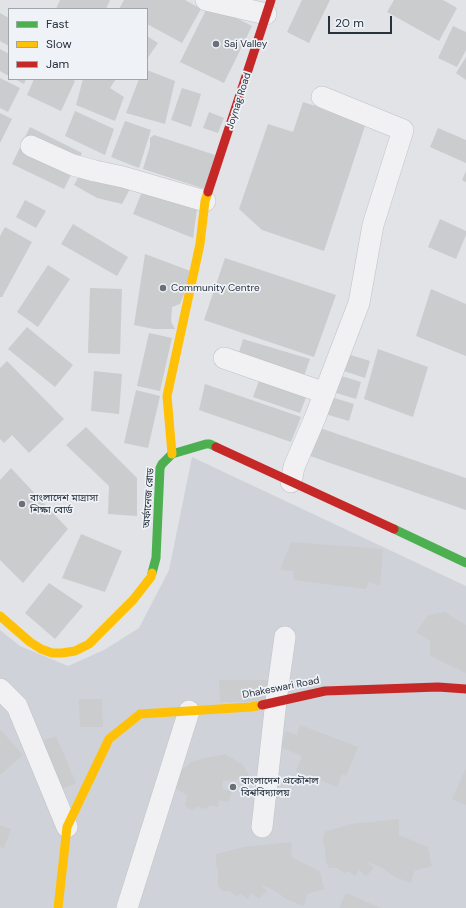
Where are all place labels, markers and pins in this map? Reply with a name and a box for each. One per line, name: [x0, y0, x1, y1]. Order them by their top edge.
place label: Saj Valley: [224, 38, 267, 50]
marker: Saj Valley: [211, 39, 221, 49]
place label: Community Centre: [171, 282, 260, 294]
marker: Community Centre: [158, 283, 168, 293]
place label: বাংলাদেশ মাদ্রাসা শিক্ষা বোর্ড: [30, 492, 98, 516]
marker: বাংলাদেশ মাদ্রাসা শিক্ষা বোর্ড: [17, 499, 27, 509]
place label: বাংলাদেশ প্রকৌশল বিশ্ববিদ্যালয়: [241, 775, 319, 798]
marker: বাংলাদেশ প্রকৌশল বিশ্ববিদ্যালয়: [228, 782, 238, 792]

